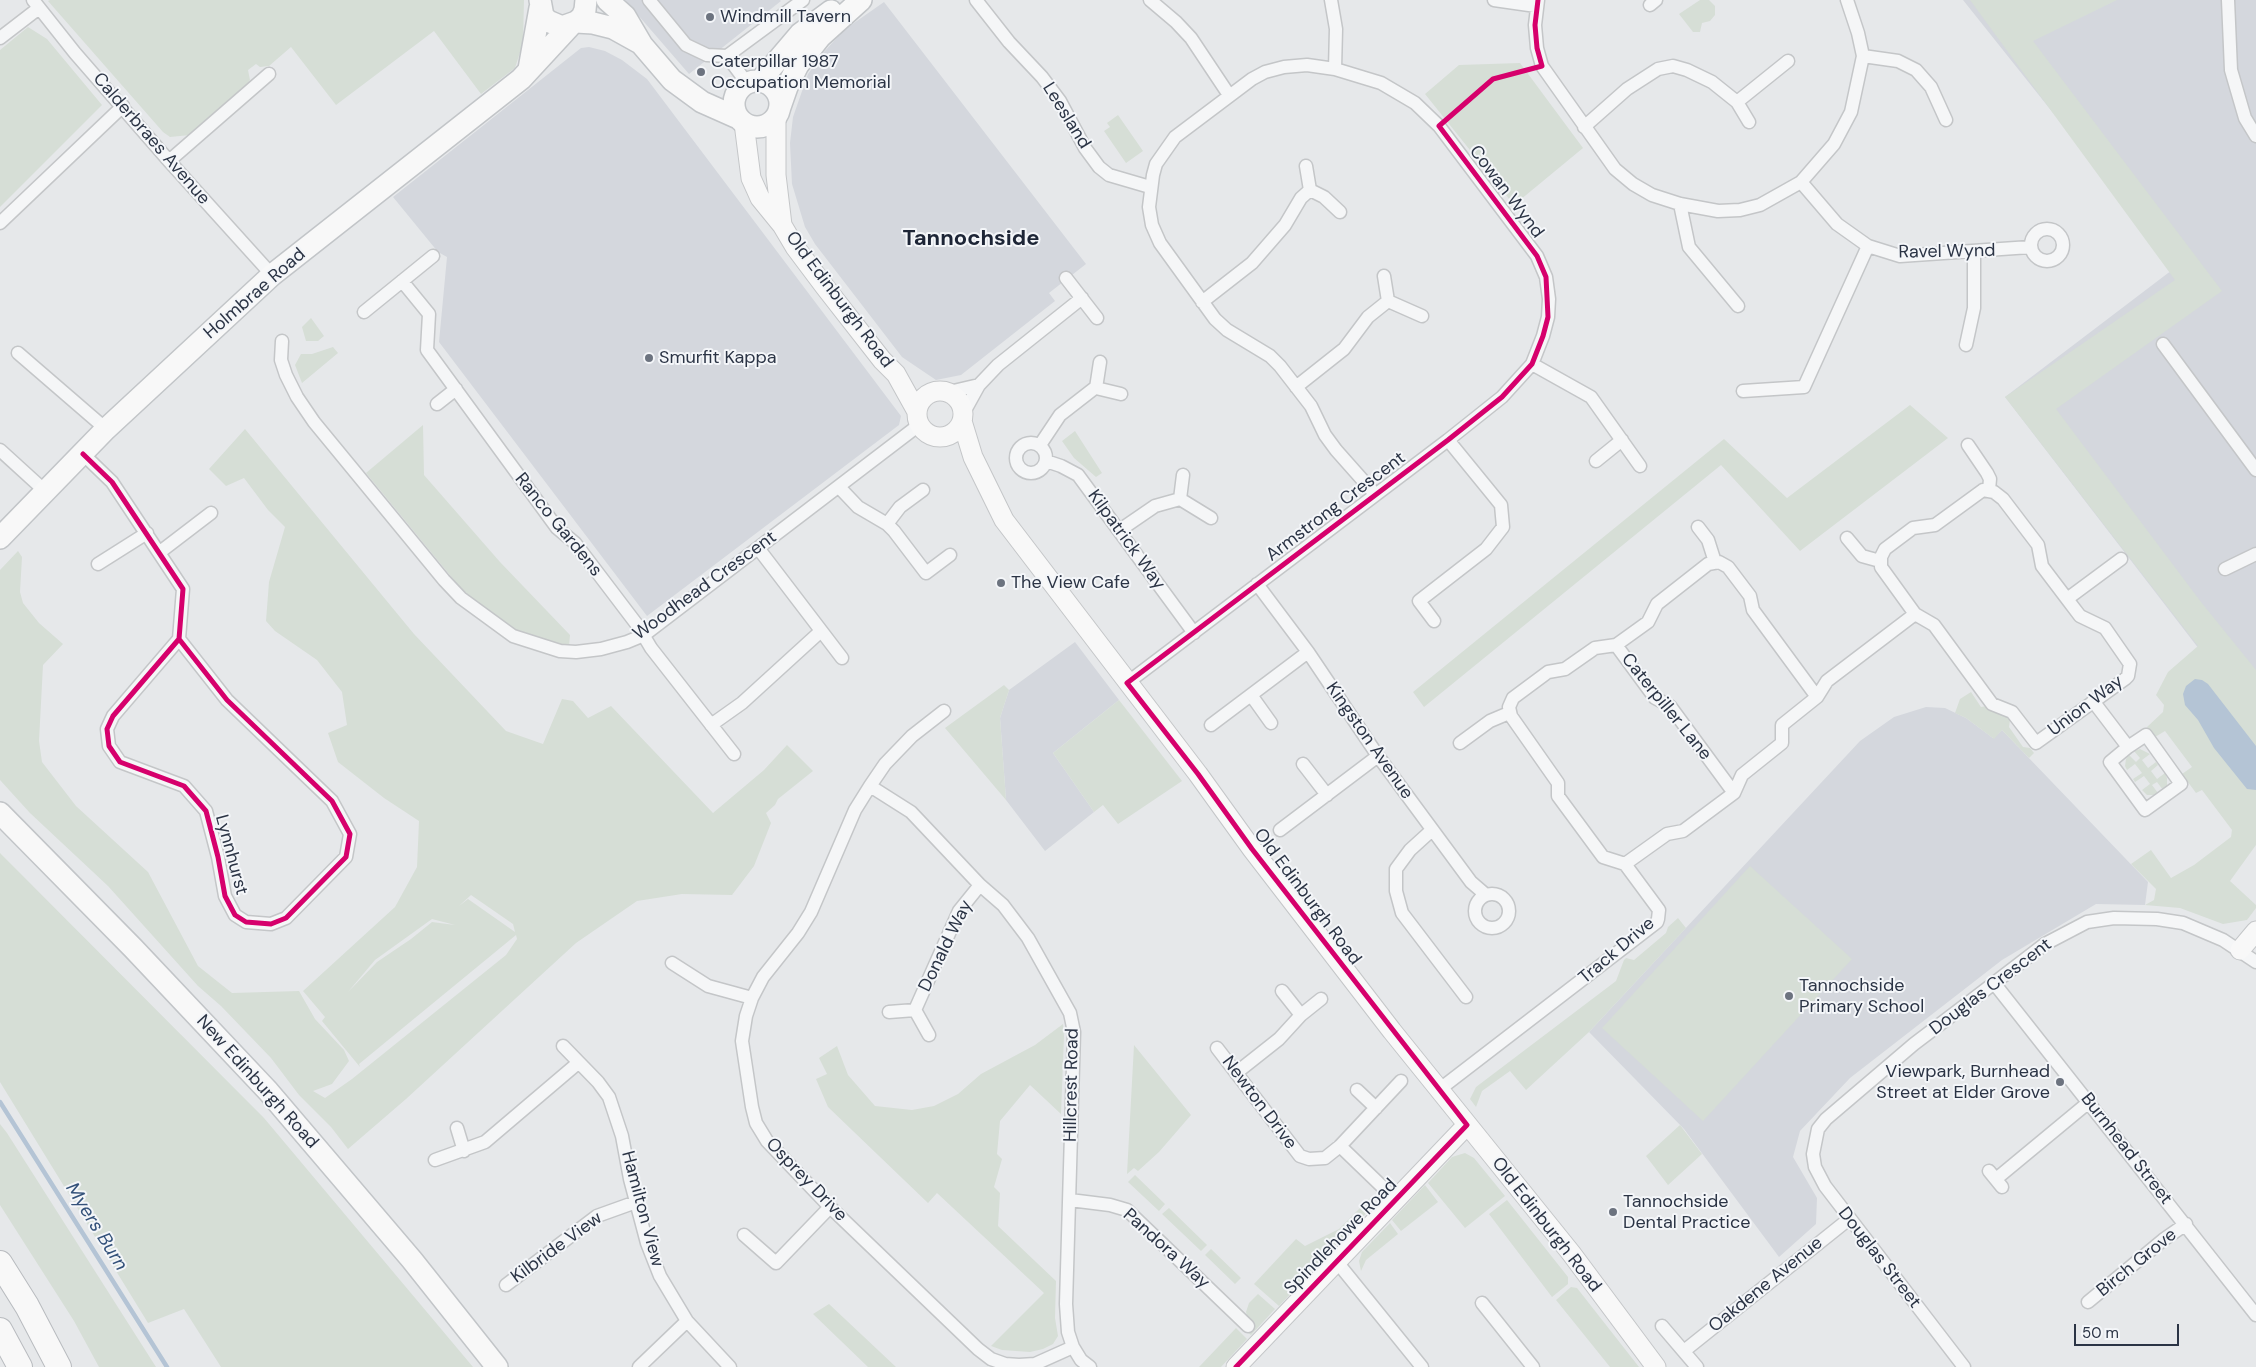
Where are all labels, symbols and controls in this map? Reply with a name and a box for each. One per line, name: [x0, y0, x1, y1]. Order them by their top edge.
place label: Windmill Tavern: [720, 6, 851, 28]
marker: Windmill Tavern: [704, 11, 716, 23]
place label: Caterpillar 1987 Occupation Memorial: [711, 51, 891, 94]
marker: Caterpillar 1987 Occupation Memorial: [695, 66, 707, 78]
street label: Calderbraes Avenue: [88, 69, 214, 209]
street label: Leesland: [1037, 79, 1095, 153]
street label: Cowan Wynd: [1464, 141, 1548, 243]
district label: Tannochside: [902, 226, 1040, 252]
street label: Old Edinburgh Road: [781, 228, 897, 372]
street label: Ravel Wynd: [1898, 240, 1996, 264]
street label: Holmbrae Road: [200, 244, 310, 344]
place label: Smurfit Kappa: [659, 347, 777, 369]
marker: Smurfit Kappa: [643, 352, 655, 364]
street label: Armstrong Crescent: [1262, 448, 1410, 566]
street label: Ranco Gardens: [510, 469, 606, 581]
street label: Kilpatrick Way: [1083, 486, 1169, 594]
street label: Woodhead Crescent: [629, 527, 781, 645]
place label: The View Cafe: [1011, 572, 1130, 594]
marker: The View Cafe: [995, 577, 1007, 589]
street label: Caterpiller Lane: [1616, 649, 1716, 765]
street label: Union Way: [2044, 671, 2128, 741]
street label: Kingston Avenue: [1321, 678, 1417, 804]
street label: Lynnhurst: [210, 813, 252, 897]
street label: Old Edinburgh Road: [1249, 825, 1365, 969]
street label: Donald Way: [915, 897, 977, 995]
street label: Track Drive: [1575, 913, 1659, 989]
street label: Douglas Crescent: [1926, 934, 2056, 1040]
place label: Tannochside Primary School: [1799, 975, 1924, 1018]
marker: Tannochside Primary School: [1783, 990, 1795, 1002]
street label: New Edinburgh Road: [191, 1011, 323, 1153]
street label: Hillcrest Road: [1060, 1028, 1084, 1142]
street label: Newton Drive: [1217, 1052, 1301, 1154]
place label: Viewpark, Burnhead Street at Elder Grove: [1876, 1061, 2050, 1104]
marker: Viewpark, Burnhead Street at Elder Grove: [2054, 1076, 2066, 1088]
street label: Burnhead Street: [2076, 1089, 2176, 1209]
street label: Osprey Drive: [761, 1134, 851, 1226]
street label: Hamilton View: [616, 1149, 668, 1269]
street label: Old Edinburgh Road: [1487, 1153, 1605, 1297]
street label: Spindlehowe Road: [1280, 1175, 1402, 1299]
water label: Myers Burn: [60, 1179, 132, 1275]
place label: Tannochside Dental Practice: [1623, 1191, 1750, 1234]
street label: Douglas Street: [1833, 1203, 1925, 1313]
street label: Pandora Way: [1118, 1204, 1214, 1294]
marker: Tannochside Dental Practice: [1607, 1206, 1619, 1218]
street label: Kilbride View: [507, 1208, 607, 1288]
street label: Birch Grove: [2093, 1224, 2181, 1302]
street label: Oakdene Avenue: [1705, 1233, 1827, 1337]
scale bar: [2076, 1314, 2181, 1346]
text: 50 m: [2082, 1323, 2119, 1343]

